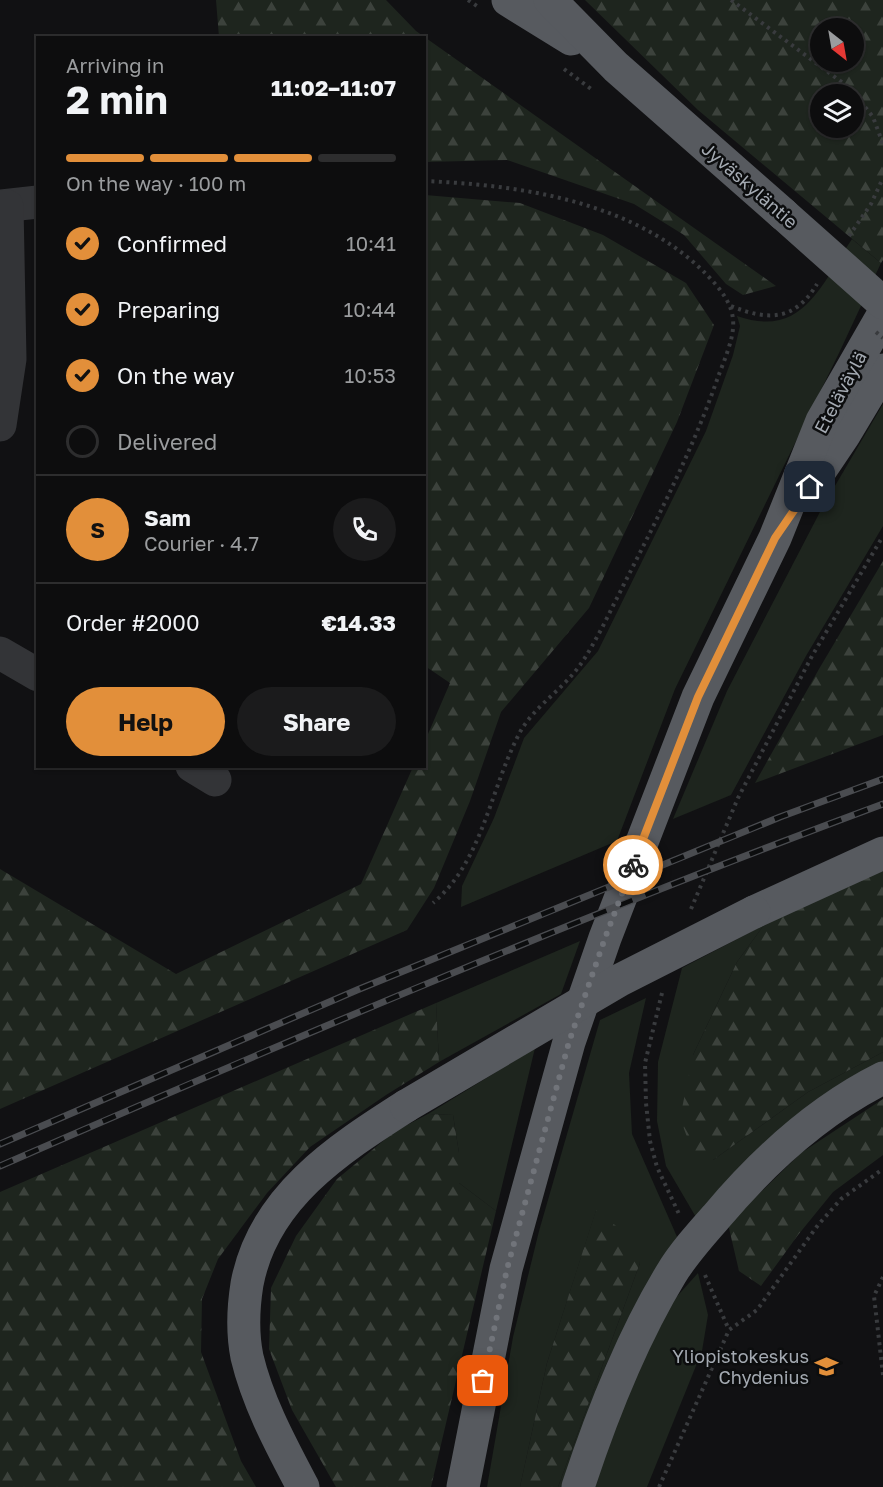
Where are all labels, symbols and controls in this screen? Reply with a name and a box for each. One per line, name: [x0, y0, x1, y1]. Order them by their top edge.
north arrow: [810, 18, 864, 72]
map controls: [810, 18, 864, 138]
text: Arriving in: [66, 53, 164, 77]
text: 11:02–11:07: [271, 74, 396, 101]
text: 2 min: [66, 76, 168, 123]
button: layers: [810, 84, 864, 138]
street label: Jyväskyläntie: [698, 137, 802, 233]
text: On the way · 100 m: [66, 171, 246, 195]
icon: check: [66, 227, 99, 260]
text: Confirmed: [117, 230, 227, 257]
text: 10:41: [346, 231, 396, 255]
icon: check: [66, 293, 99, 326]
text: Preparing: [117, 296, 220, 323]
text: 10:44: [344, 297, 396, 321]
street label: Eteläväylä: [809, 347, 871, 437]
icon: check: [66, 359, 99, 392]
text: On the way: [117, 362, 235, 389]
text: 10:53: [345, 363, 396, 387]
text: Delivered: [117, 428, 217, 455]
pin: [784, 461, 835, 512]
icon: home: [793, 470, 826, 503]
button: phone: [333, 498, 396, 561]
text: Sam: [144, 504, 191, 531]
text: S: [90, 516, 105, 543]
text: Courier · 4.7: [144, 531, 259, 555]
text: Order #2000: [66, 609, 200, 636]
text: €14.33: [322, 609, 396, 636]
button: Help: [66, 687, 225, 756]
button: Share: [237, 687, 396, 756]
courier: [603, 835, 663, 895]
icon: bike: [617, 849, 650, 882]
place label: Yliopistokeskus Chydenius: [672, 1345, 809, 1388]
school or university icon: Yliopistokeskus Chydenius: [814, 1353, 840, 1379]
pin: [457, 1355, 508, 1406]
icon: bag: [466, 1364, 499, 1397]

